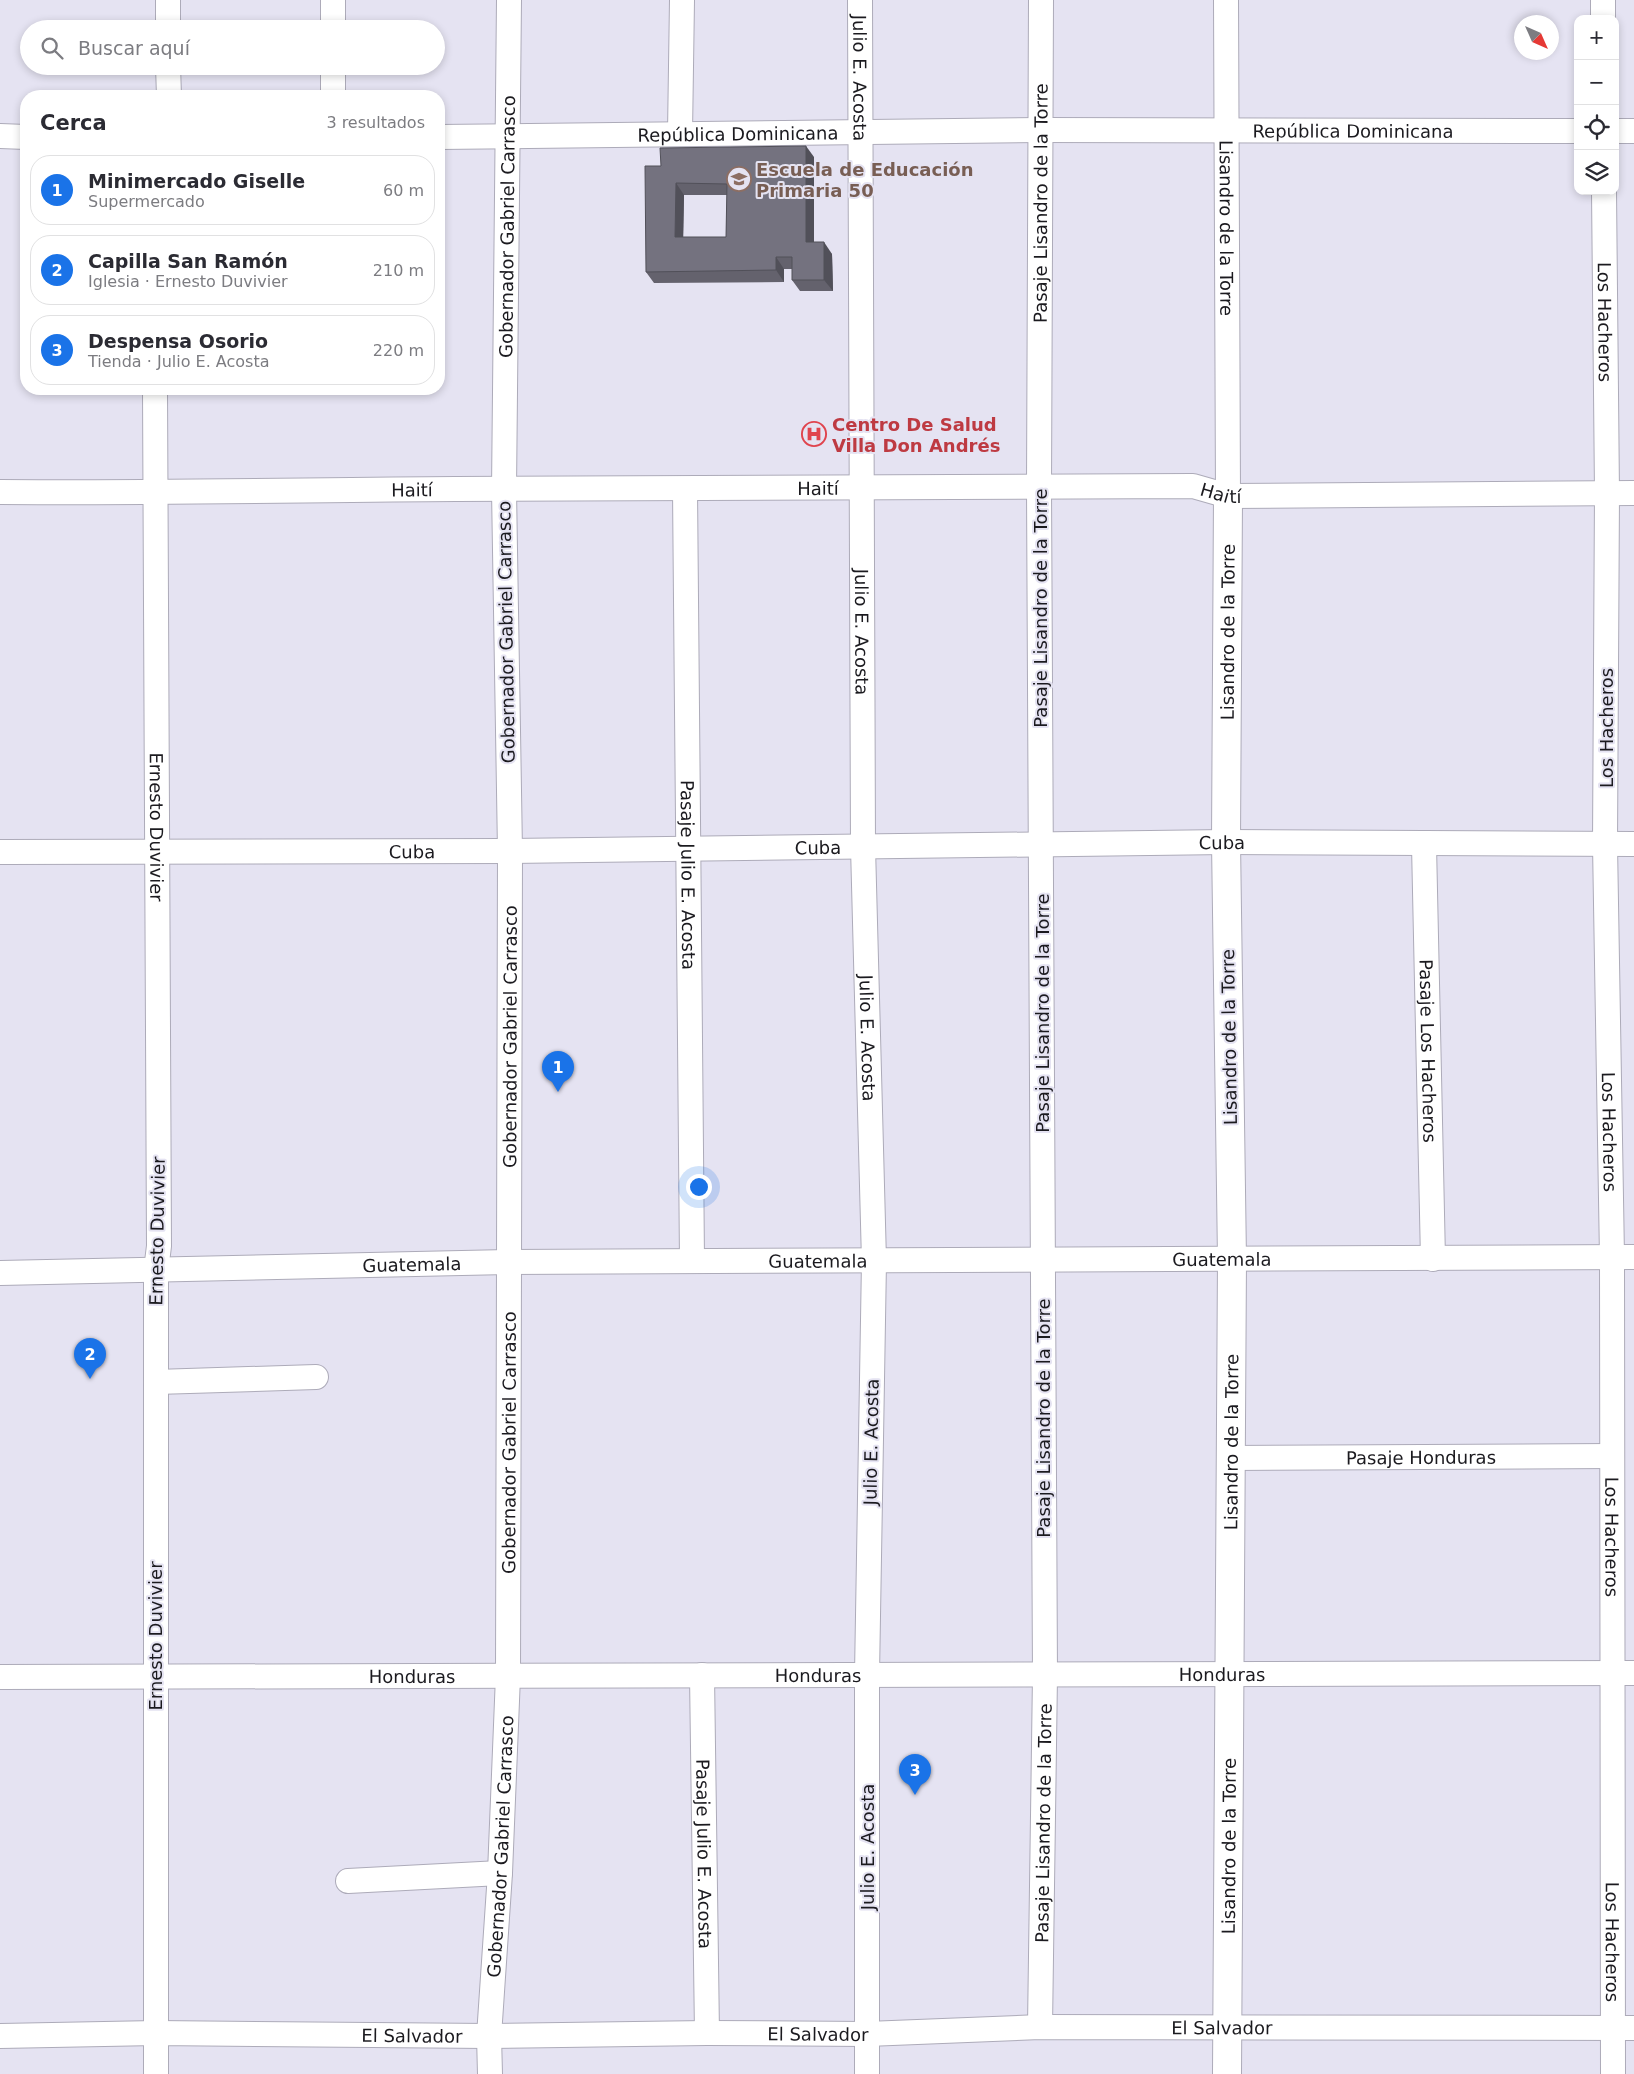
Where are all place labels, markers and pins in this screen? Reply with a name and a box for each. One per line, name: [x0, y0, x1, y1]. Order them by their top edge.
place label: Escuela de Educación Primaria 50: [756, 159, 973, 201]
school or university icon: Escuela de Educación Primaria 50: [726, 166, 752, 192]
place label: Centro De Salud Villa Don Andrés: [832, 414, 1000, 456]
hospital icon: Centro De Salud Villa Don Andrés: [801, 421, 827, 447]
pin: 1: [542, 1051, 574, 1092]
pin: 2: [74, 1338, 106, 1379]
pin: 3: [899, 1754, 931, 1795]

